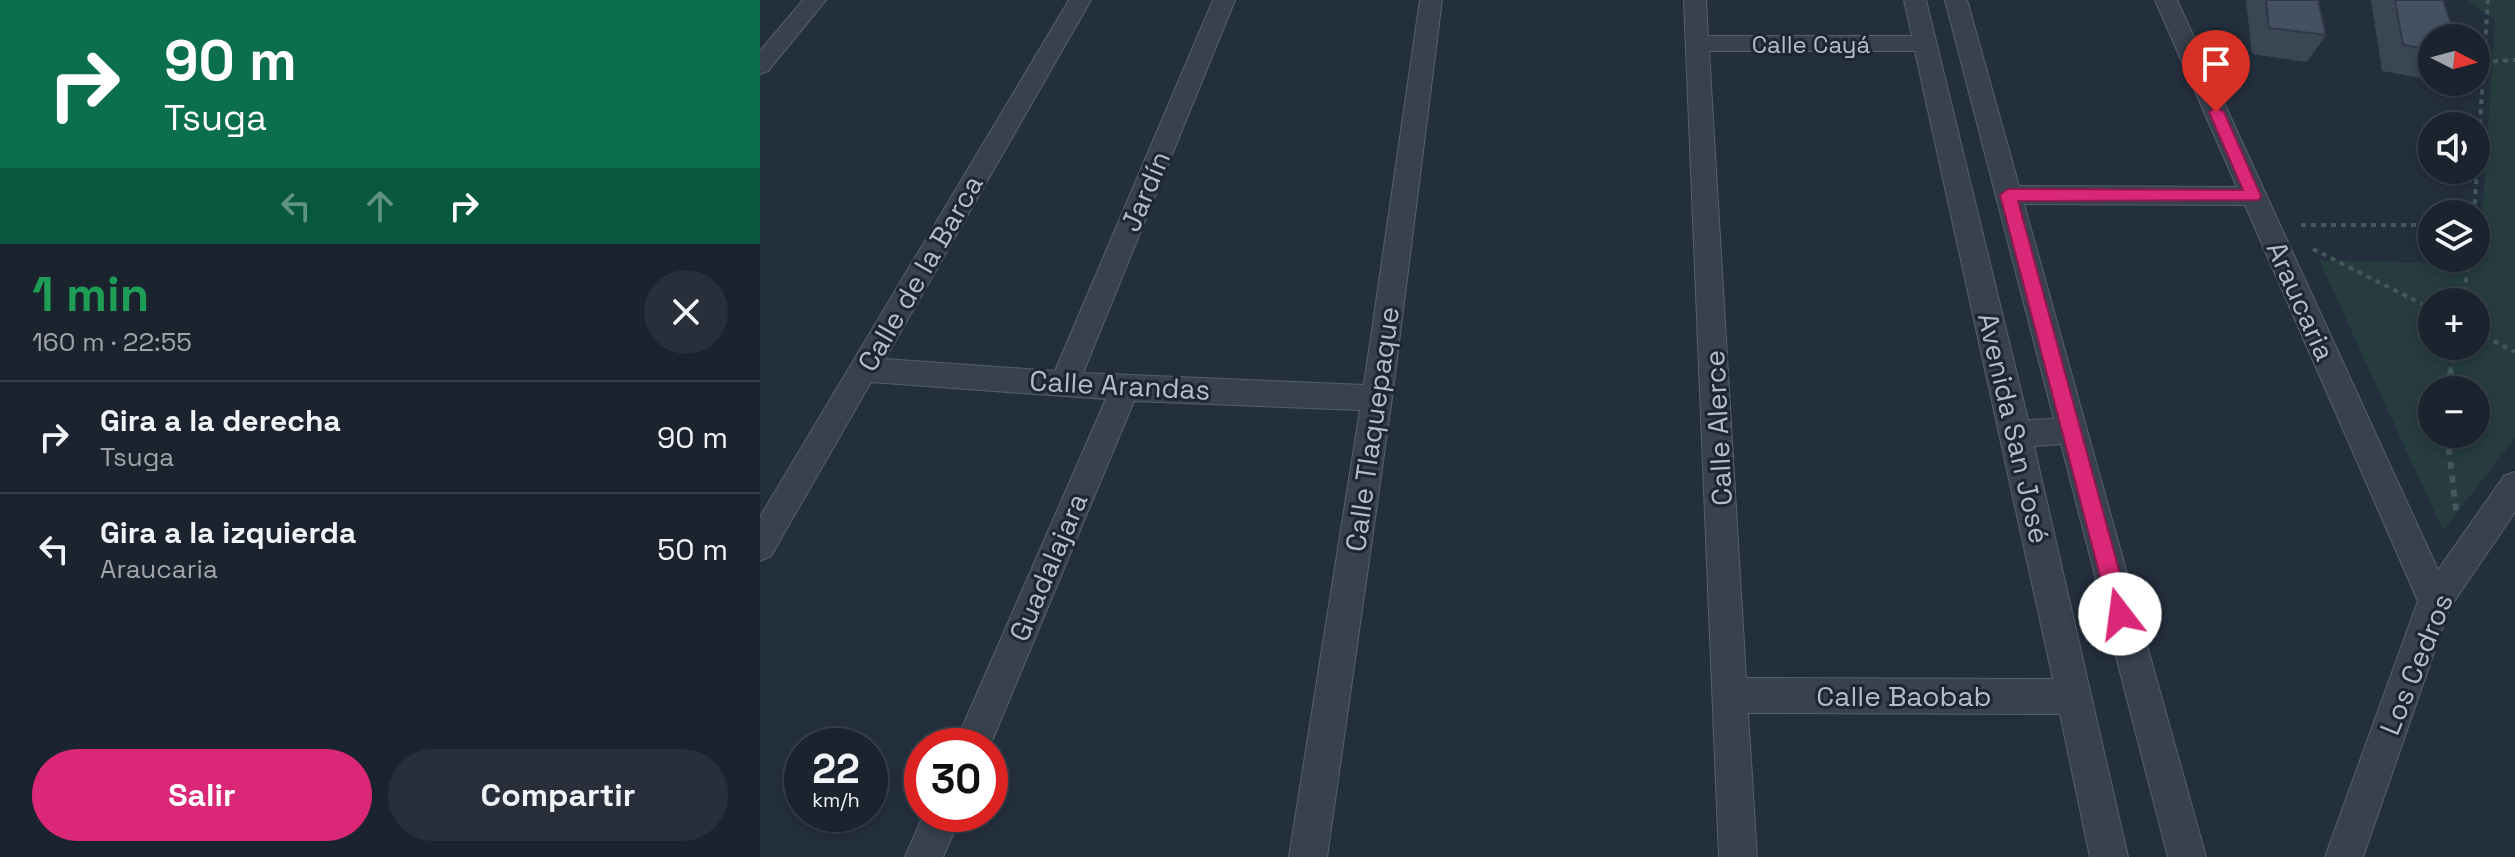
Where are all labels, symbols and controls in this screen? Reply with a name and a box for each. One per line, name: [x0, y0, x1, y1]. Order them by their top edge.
north arrow: [2418, 24, 2490, 96]
map controls: [2418, 24, 2490, 448]
text: 90 m: [164, 25, 297, 96]
street label: Calle Cayá: [1752, 29, 1871, 60]
pin: [2182, 30, 2250, 112]
icon: right: [32, 32, 136, 136]
icon: arrive: [2194, 42, 2238, 86]
text: Tsuga: [164, 95, 267, 141]
button: sound: [2418, 112, 2490, 184]
street label: Jardín: [1112, 145, 1178, 237]
street label: Calle de la Barca: [849, 168, 991, 378]
icon: left: [274, 184, 318, 228]
icon: ahead: [358, 184, 402, 228]
icon: right: [442, 184, 486, 228]
button: layers: [2418, 200, 2490, 272]
street label: Araucaria: [2259, 236, 2343, 366]
text: 1 min: [32, 264, 149, 325]
button: close: [644, 270, 728, 354]
button: +: [2418, 288, 2490, 360]
street label: Calle Tlaquepaque: [1337, 304, 1407, 554]
street label: Avenida San José: [1970, 309, 2058, 547]
text: 160 m · 22:55: [32, 325, 192, 359]
street label: Calle Alerce: [1696, 349, 1740, 507]
street label: Calle Arandas: [1029, 362, 1211, 408]
button: −: [2418, 376, 2490, 448]
text: Gira a la derecha: [100, 401, 341, 440]
icon: right: [32, 415, 76, 459]
text: 90 m: [657, 418, 728, 457]
text: Tsuga: [100, 440, 174, 474]
street label: Guadalajara: [1001, 487, 1095, 647]
text: Gira a la izquierda: [100, 513, 356, 552]
icon: left: [32, 527, 76, 571]
text: 50 m: [657, 530, 728, 569]
text: Araucaria: [100, 552, 218, 586]
position arrow: [2078, 572, 2162, 656]
street label: Los Cedros: [2371, 588, 2461, 740]
street label: Calle Baobab: [1816, 678, 1992, 714]
speed limit sign: 30: [904, 728, 1008, 832]
text: 22: [812, 744, 860, 795]
button: Salir: [32, 749, 372, 841]
button: Compartir: [388, 749, 728, 841]
text: km/h: [812, 787, 860, 813]

